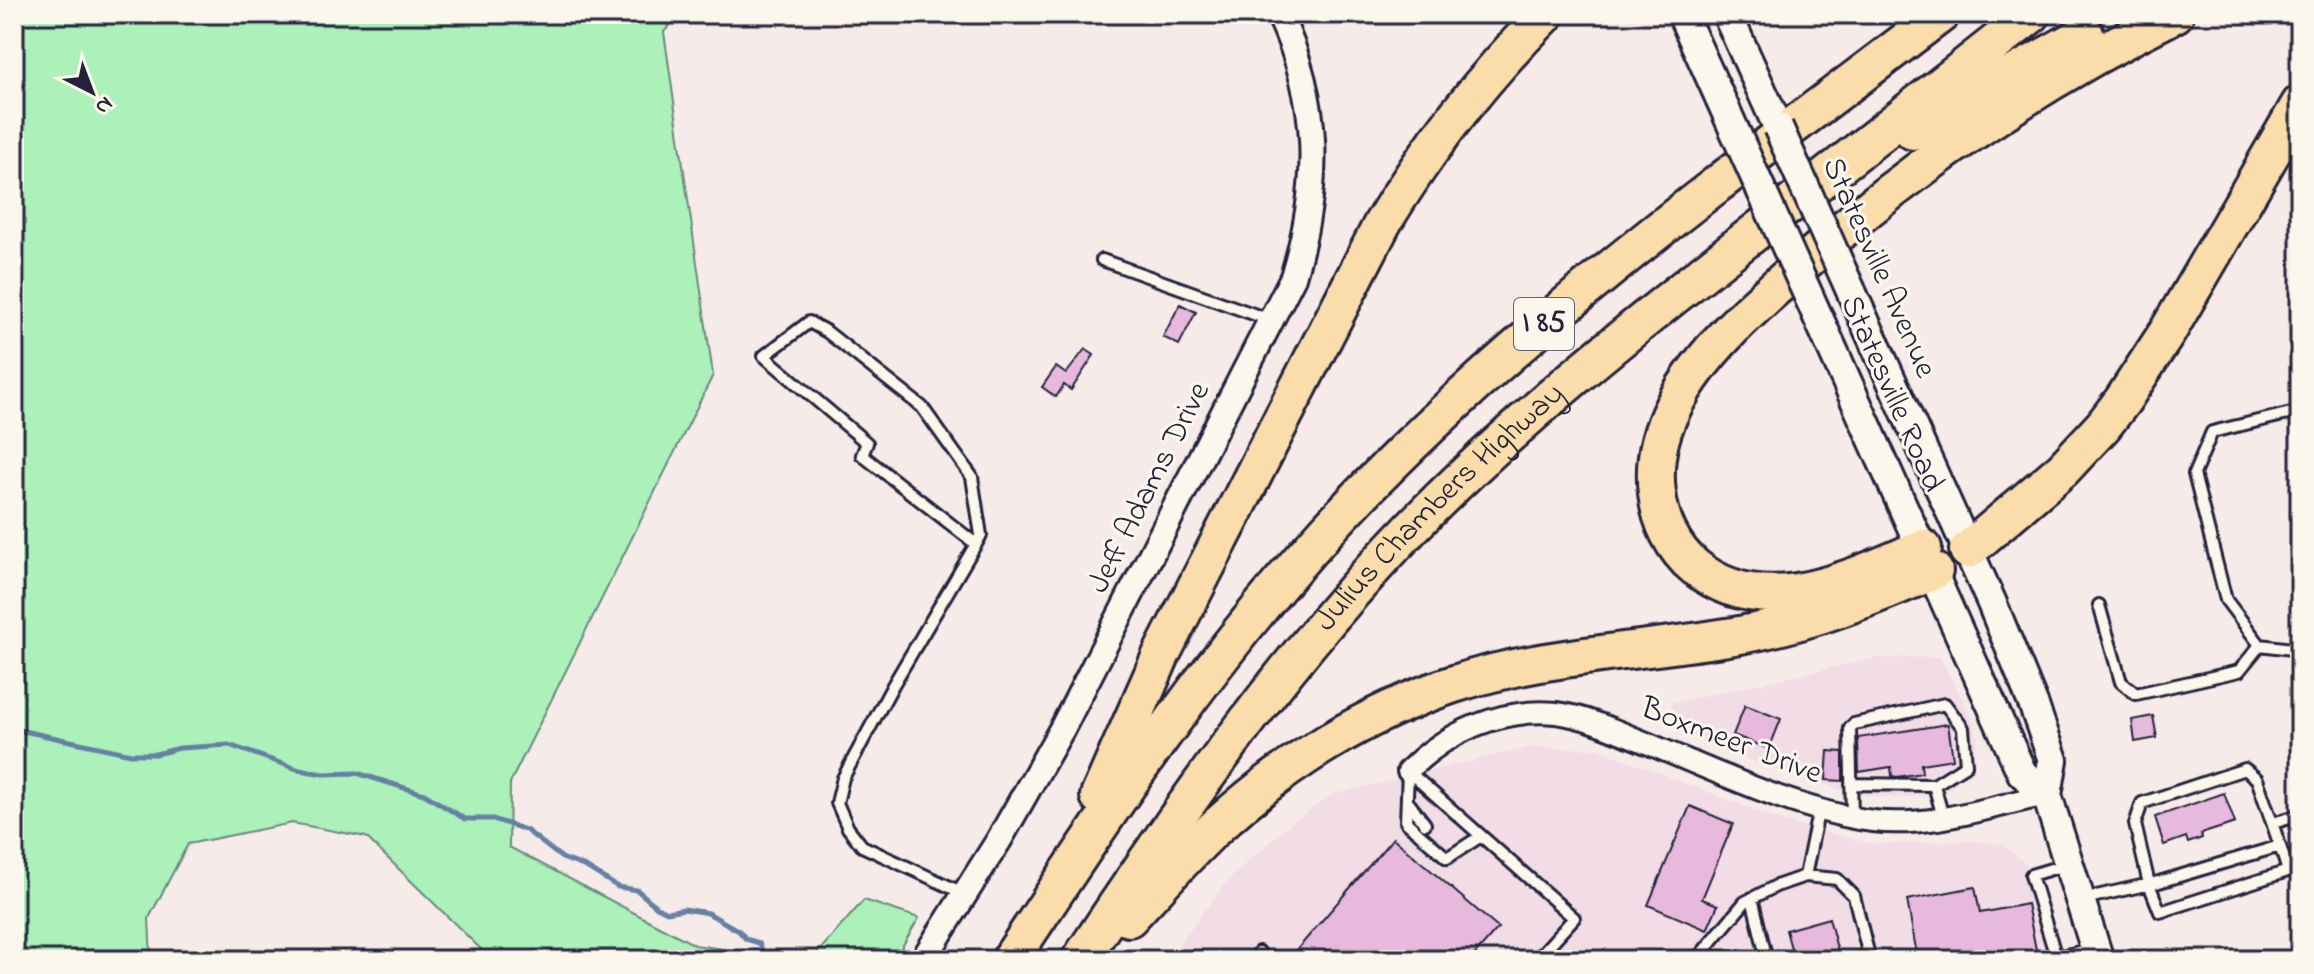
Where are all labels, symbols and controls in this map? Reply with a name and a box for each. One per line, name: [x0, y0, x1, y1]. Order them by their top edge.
north arrow: [52, 52, 132, 132]
text: N: [87, 88, 120, 121]
street label: Statesville Avenue: [1808, 150, 1948, 386]
street label: Statesville Road: [1827, 288, 1955, 500]
road number: I 85: [1514, 298, 1574, 350]
street label: Julius Chambers Highway: [1304, 372, 1575, 642]
street label: Jeff Adams Drive: [1076, 373, 1224, 602]
street label: Boxmeer Drive: [1633, 686, 1829, 798]

